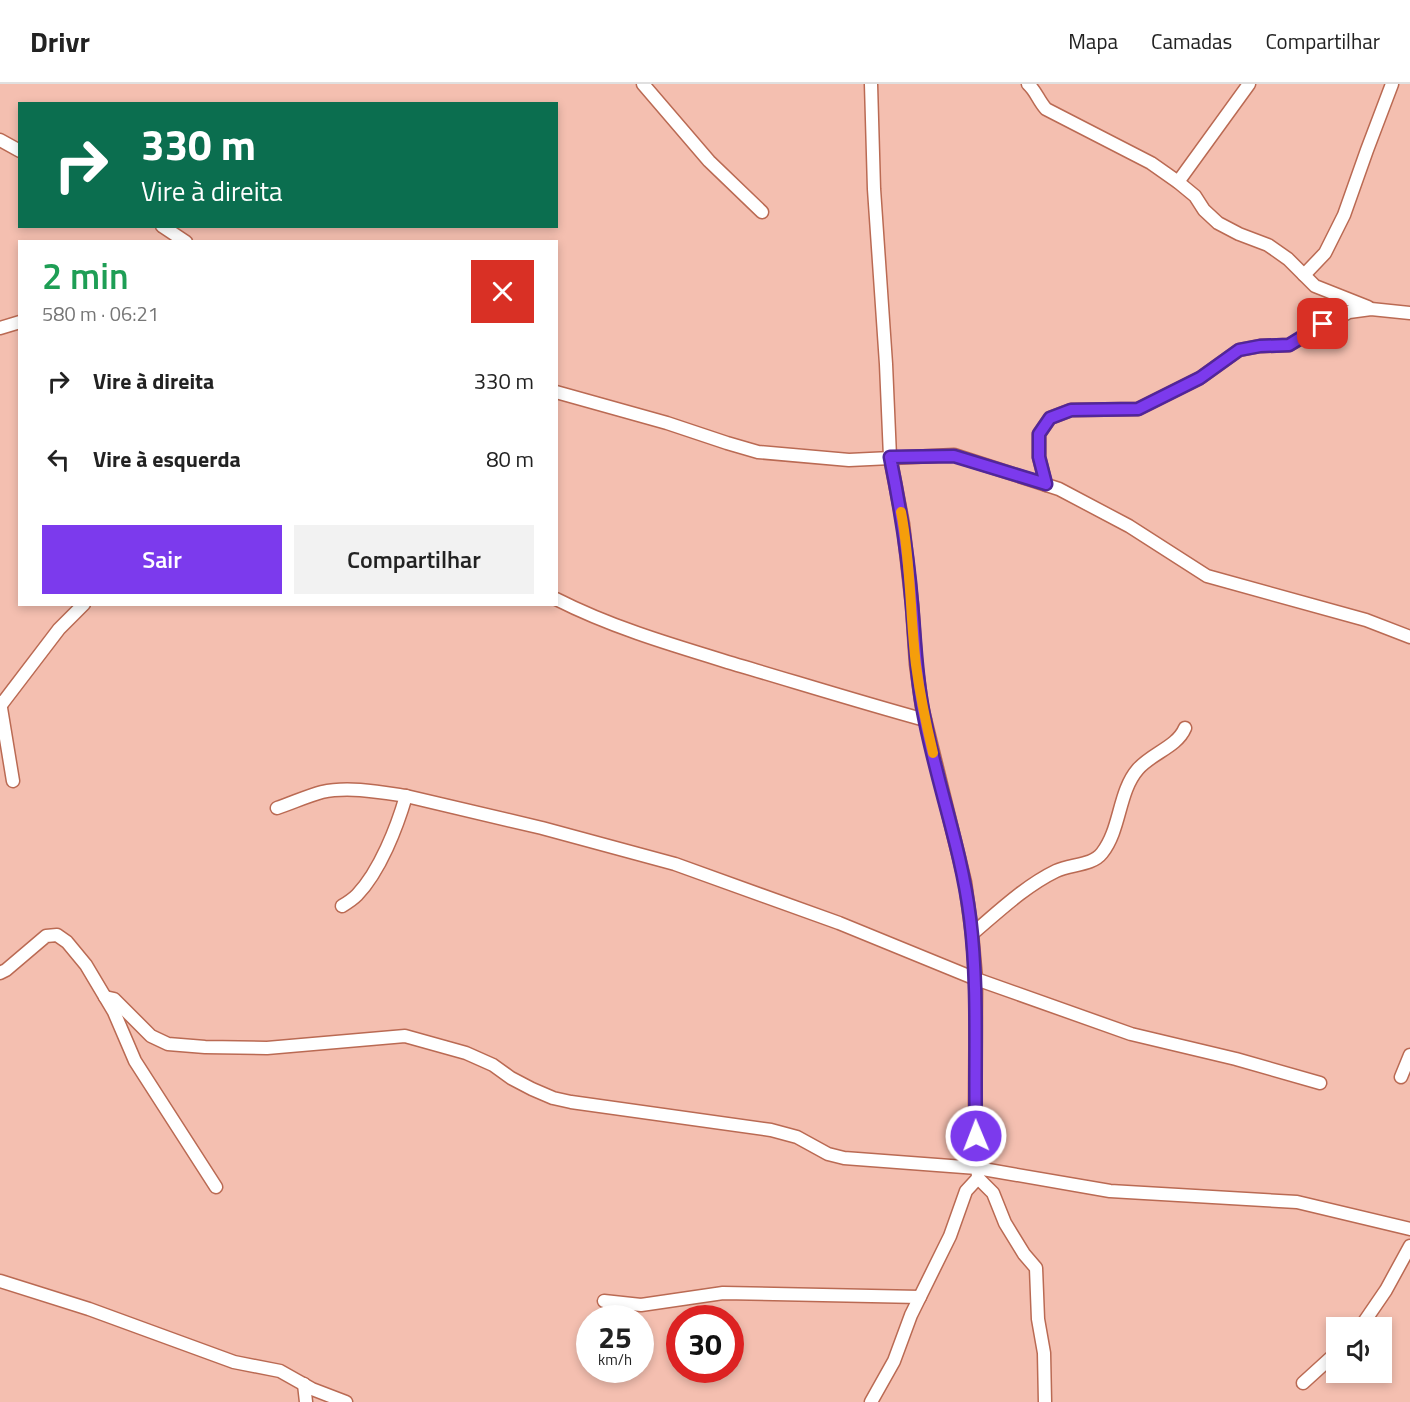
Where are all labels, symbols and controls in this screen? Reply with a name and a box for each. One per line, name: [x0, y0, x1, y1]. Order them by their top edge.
text: Drivr: [30, 20, 90, 63]
text: Mapa: [1068, 25, 1118, 57]
text: Camadas: [1151, 25, 1232, 57]
text: Compartilhar: [1265, 25, 1380, 57]
text: 330 m: [141, 112, 256, 176]
icon: right: [42, 126, 120, 204]
text: Vire à direita: [141, 170, 283, 211]
text: 2 min: [42, 248, 129, 303]
button: close: [471, 260, 534, 323]
text: 580 m · 06:21: [42, 298, 159, 329]
pin: [1297, 298, 1348, 349]
icon: arrive: [1306, 307, 1339, 340]
text: Vire à direita: [93, 364, 214, 398]
text: 330 m: [474, 364, 534, 398]
icon: right: [42, 365, 75, 398]
text: Vire à esquerda: [93, 442, 241, 476]
text: 80 m: [486, 442, 534, 476]
icon: left: [42, 443, 75, 476]
button: Sair: [42, 525, 282, 594]
button: Compartilhar: [294, 525, 534, 594]
position arrow: [944, 1104, 1008, 1168]
speed limit sign: 30: [666, 1305, 744, 1383]
text: 25: [598, 1314, 632, 1360]
map controls: [1326, 1317, 1392, 1383]
button: sound: [1326, 1317, 1392, 1383]
text: km/h: [598, 1348, 632, 1371]

